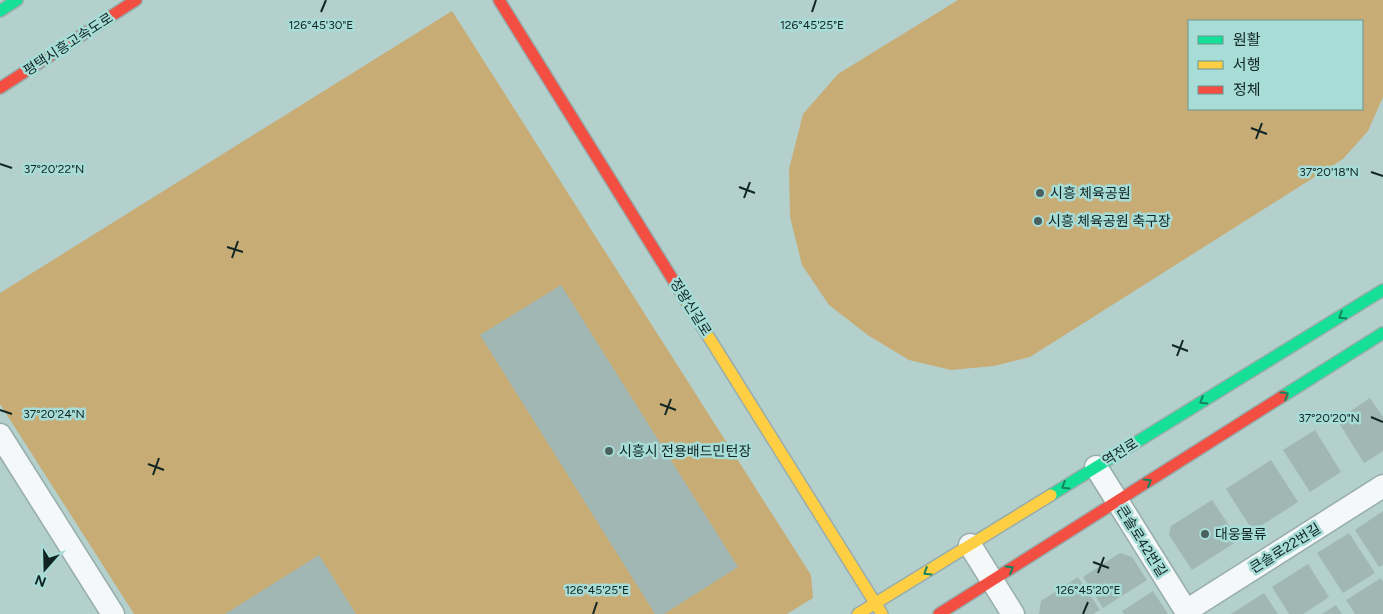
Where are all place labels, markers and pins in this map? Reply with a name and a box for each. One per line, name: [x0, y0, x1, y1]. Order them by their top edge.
place label: 시흥 체육공원: [1050, 185, 1131, 202]
marker: 시흥 체육공원: [1034, 187, 1046, 199]
place label: 시흥 체육공원 축구장: [1048, 213, 1171, 230]
marker: 시흥 체육공원 축구장: [1032, 215, 1044, 227]
place label: 시흥시 전용배드민턴장: [619, 443, 751, 460]
marker: 시흥시 전용배드민턴장: [603, 445, 615, 457]
place label: 대웅물류: [1215, 526, 1267, 543]
marker: 대웅물류: [1199, 528, 1211, 540]

